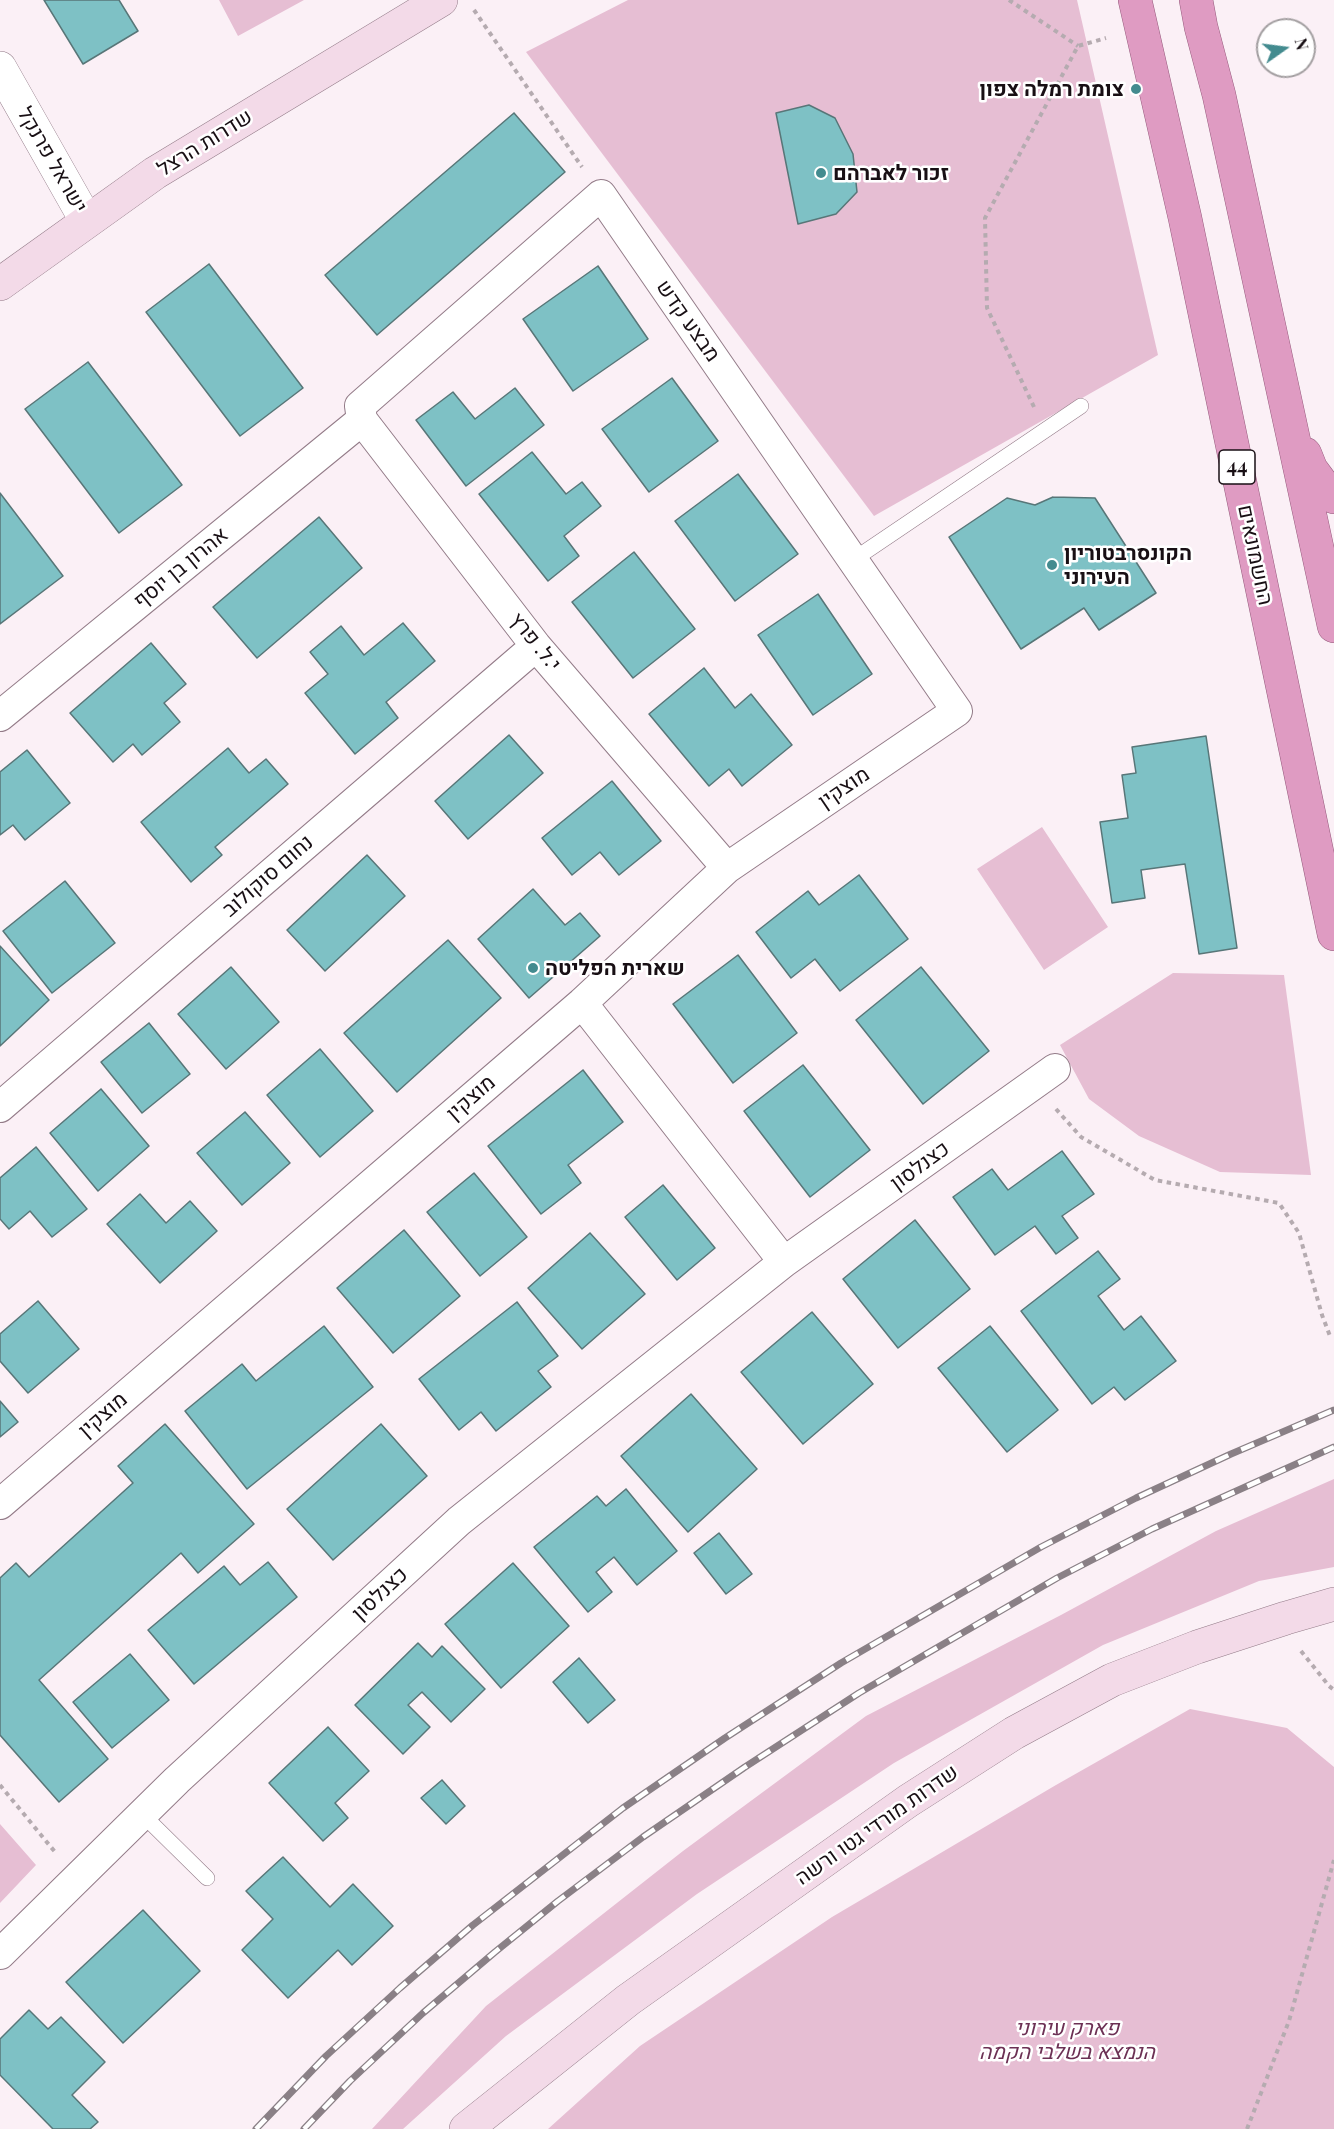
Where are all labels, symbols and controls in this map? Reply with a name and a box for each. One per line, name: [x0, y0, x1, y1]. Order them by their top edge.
north arrow: [1256, 18, 1316, 78]
text: N: [1290, 36, 1314, 52]
place label: צומת רמלה צפון: [980, 76, 1124, 102]
marker: צומת רמלה צפון: [1129, 82, 1143, 96]
street label: ישראל פרנקל: [12, 103, 92, 217]
street label: שדרות הרצל: [153, 104, 257, 182]
place label: זכור לאברהם: [833, 160, 949, 186]
marker: זכור לאברהם: [814, 166, 828, 180]
street label: מבצע קדש: [651, 275, 725, 367]
road number: 44: [1219, 450, 1255, 484]
street label: החשמונאים: [1232, 502, 1278, 608]
street label: אהרון בן יוסף: [129, 522, 233, 614]
place label: הקונסרבטוריון העירוני: [1064, 540, 1192, 590]
marker: הקונסרבטוריון העירוני: [1045, 558, 1059, 572]
street label: י.ל. פרץ: [504, 608, 566, 676]
street label: מוצקין: [814, 762, 874, 814]
street label: נחום סוקולוב: [217, 830, 319, 922]
place label: שארית הפליטה: [545, 955, 685, 981]
marker: שארית הפליטה: [526, 961, 540, 975]
street label: מוצקין: [441, 1070, 501, 1126]
street label: כצנלסון: [886, 1136, 954, 1196]
street label: מוצקין: [73, 1387, 133, 1443]
street label: כצנלסון: [347, 1562, 413, 1626]
street label: שדרות מורדי גטו ורשה: [791, 1759, 963, 1891]
park label: פארק עירוני הנמצא בשלבי הקמה: [979, 2015, 1155, 2065]

